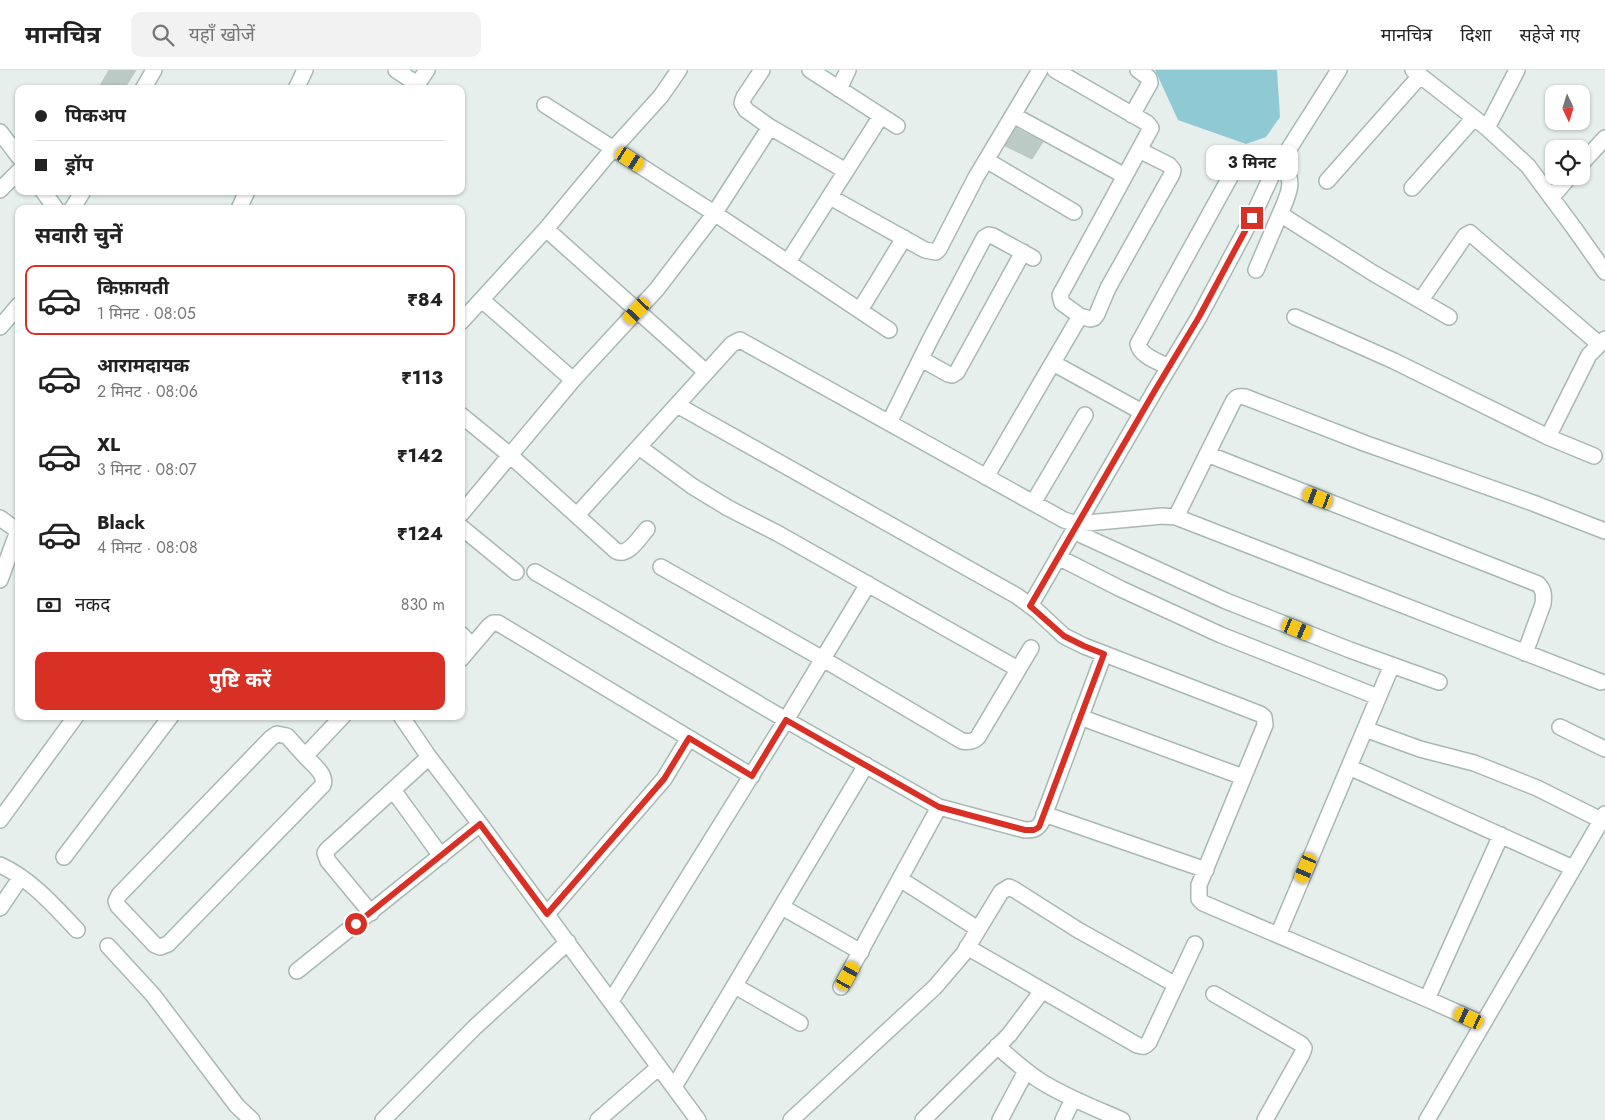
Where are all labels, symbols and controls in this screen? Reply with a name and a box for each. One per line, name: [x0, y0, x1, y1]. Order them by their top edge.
search box: [131, 12, 481, 57]
text: मानचित्र: [25, 17, 101, 52]
icon: search: [149, 21, 177, 49]
text: यहाँ खोजें: [189, 21, 255, 48]
text: मानचित्र: [1381, 22, 1432, 48]
text: दिशा: [1460, 22, 1491, 48]
text: सहेजे गए: [1519, 22, 1580, 48]
north arrow: [1545, 85, 1590, 130]
map controls: [1545, 85, 1590, 185]
text: पिकअप: [65, 102, 126, 129]
button: locate: [1545, 140, 1590, 185]
car: [613, 145, 646, 173]
callout: 3 मिनट: [1206, 146, 1298, 180]
text: ड्रॉप: [65, 151, 93, 178]
text: 3 मिनट: [1228, 151, 1276, 174]
route end: [1241, 207, 1263, 229]
text: सवारी चुनें: [35, 219, 123, 251]
text: किफ़ायती: [97, 274, 169, 301]
icon: car: [37, 278, 82, 323]
text: ₹84: [407, 286, 443, 313]
car: [621, 295, 652, 327]
text: 1 मिनट · 08:05: [97, 302, 196, 325]
text: आरामदायक: [97, 352, 189, 379]
icon: car: [37, 356, 82, 401]
text: ₹113: [401, 364, 443, 391]
text: 2 मिनट · 08:06: [97, 380, 198, 403]
text: XL: [97, 431, 120, 458]
icon: car: [37, 434, 82, 479]
text: ₹142: [397, 442, 443, 469]
text: 3 मिनट · 08:07: [97, 458, 197, 481]
car: [1301, 486, 1334, 510]
text: Black: [97, 509, 145, 536]
icon: car: [37, 512, 82, 557]
text: ₹124: [397, 520, 443, 547]
text: 4 मिनट · 08:08: [97, 536, 198, 559]
icon: cash: [35, 591, 63, 619]
text: नकद: [75, 591, 110, 618]
text: 830 m: [401, 593, 445, 616]
car: [1280, 616, 1313, 642]
button: पुष्टि करें: [35, 652, 445, 710]
car: [1293, 851, 1318, 885]
route start: [345, 913, 367, 935]
car: [834, 959, 861, 993]
car: [1452, 1005, 1485, 1031]

